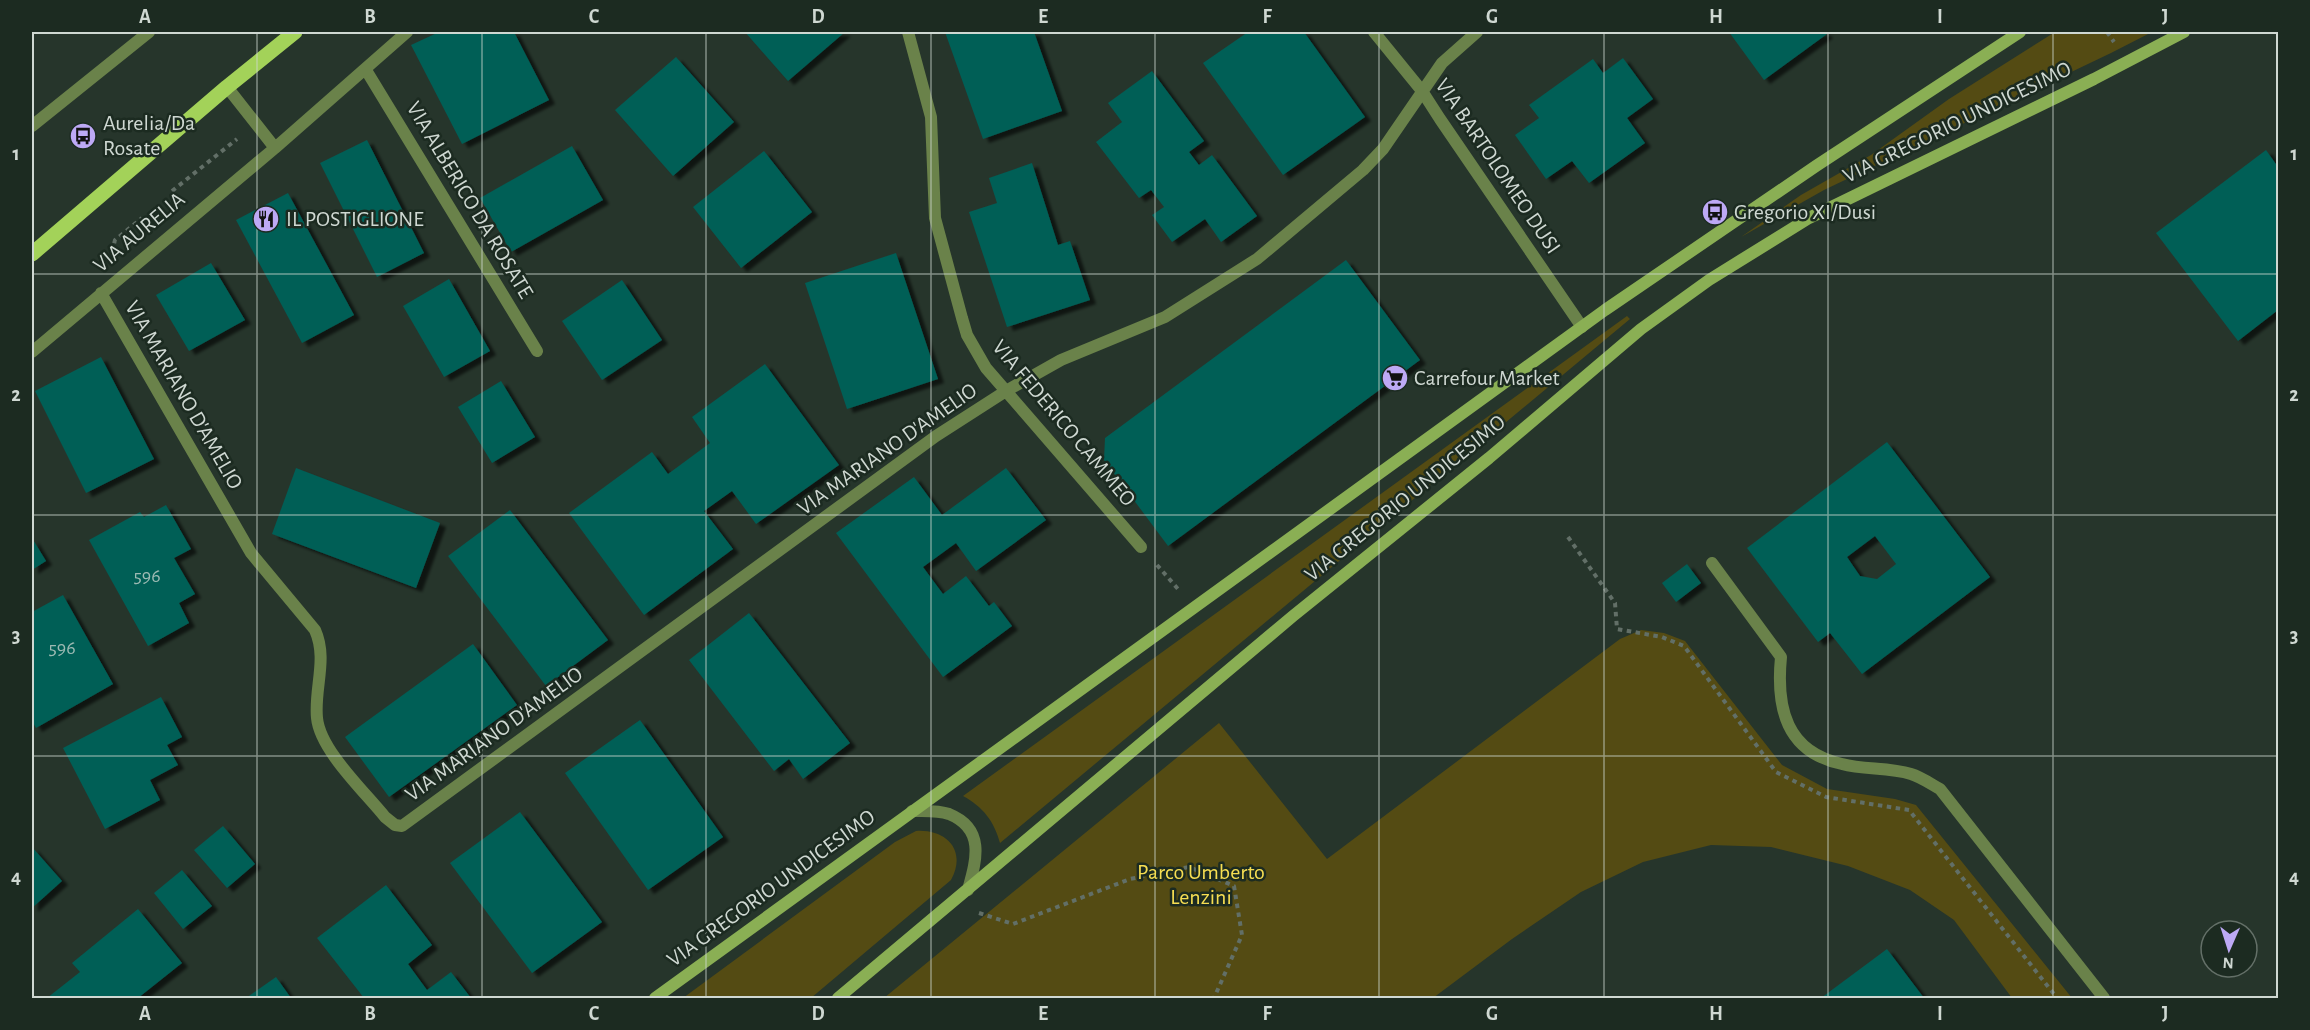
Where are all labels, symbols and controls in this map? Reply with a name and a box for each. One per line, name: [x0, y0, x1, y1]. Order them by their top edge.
text: A: [139, 7, 151, 27]
text: B: [364, 7, 376, 27]
text: C: [589, 7, 600, 27]
text: D: [811, 7, 825, 27]
text: E: [1038, 7, 1048, 27]
text: F: [1262, 7, 1272, 27]
text: G: [1486, 7, 1498, 27]
text: H: [1709, 7, 1723, 27]
text: I: [1937, 7, 1943, 27]
text: J: [2162, 7, 2168, 27]
street label: VIA GREGORIO UNDICESIMO: [1839, 57, 2075, 187]
street label: VIA BARTOLOMEO DUSI: [1431, 74, 1565, 258]
street label: VIA ALBERICO DA ROSATE: [403, 98, 538, 303]
place label: Aurelia/Da Rosate: [103, 112, 195, 159]
bus stop icon: Aurelia/Da Rosate: [68, 121, 98, 151]
text: 1: [12, 144, 20, 164]
text: 1: [2290, 144, 2298, 164]
street label: VIA AURELIA: [89, 188, 189, 276]
bus stop icon: Gregorio XI/Dusi: [1700, 197, 1730, 227]
place label: Gregorio XI/Dusi: [1734, 201, 1876, 223]
restaurant icon: IL POSTIGLIONE: [251, 204, 281, 234]
place label: IL POSTIGLIONE: [286, 208, 424, 230]
street label: VIA MARIANO D'AMELIO: [121, 297, 247, 493]
street label: VIA FEDERICO CAMMEO: [988, 336, 1140, 510]
supermarket icon: Carrefour Market: [1380, 363, 1410, 393]
place label: Carrefour Market: [1414, 367, 1560, 389]
street label: VIA MARIANO D'AMELIO: [793, 379, 981, 519]
text: 2: [11, 385, 21, 405]
text: 2: [2289, 385, 2299, 405]
street label: VIA GREGORIO UNDICESIMO: [1301, 410, 1509, 586]
house number: 596: [133, 566, 161, 586]
text: 3: [12, 626, 20, 646]
text: 3: [2290, 626, 2298, 646]
house number: 596: [48, 638, 76, 658]
street label: VIA MARIANO D'AMELIO: [401, 662, 587, 806]
street label: VIA GREGORIO UNDICESIMO: [663, 805, 879, 971]
park label: Parco Umberto Lenzini: [1137, 861, 1265, 908]
text: 4: [11, 867, 21, 887]
text: 4: [2289, 867, 2299, 887]
north arrow: [2199, 919, 2259, 979]
text: N: [2222, 955, 2234, 971]
text: A: [139, 1004, 151, 1024]
text: B: [364, 1004, 376, 1024]
text: C: [589, 1004, 600, 1024]
text: D: [811, 1004, 825, 1024]
text: E: [1038, 1004, 1048, 1024]
text: F: [1262, 1004, 1272, 1024]
text: G: [1486, 1004, 1498, 1024]
text: H: [1709, 1004, 1723, 1024]
text: I: [1937, 1004, 1943, 1024]
text: J: [2162, 1004, 2168, 1024]

